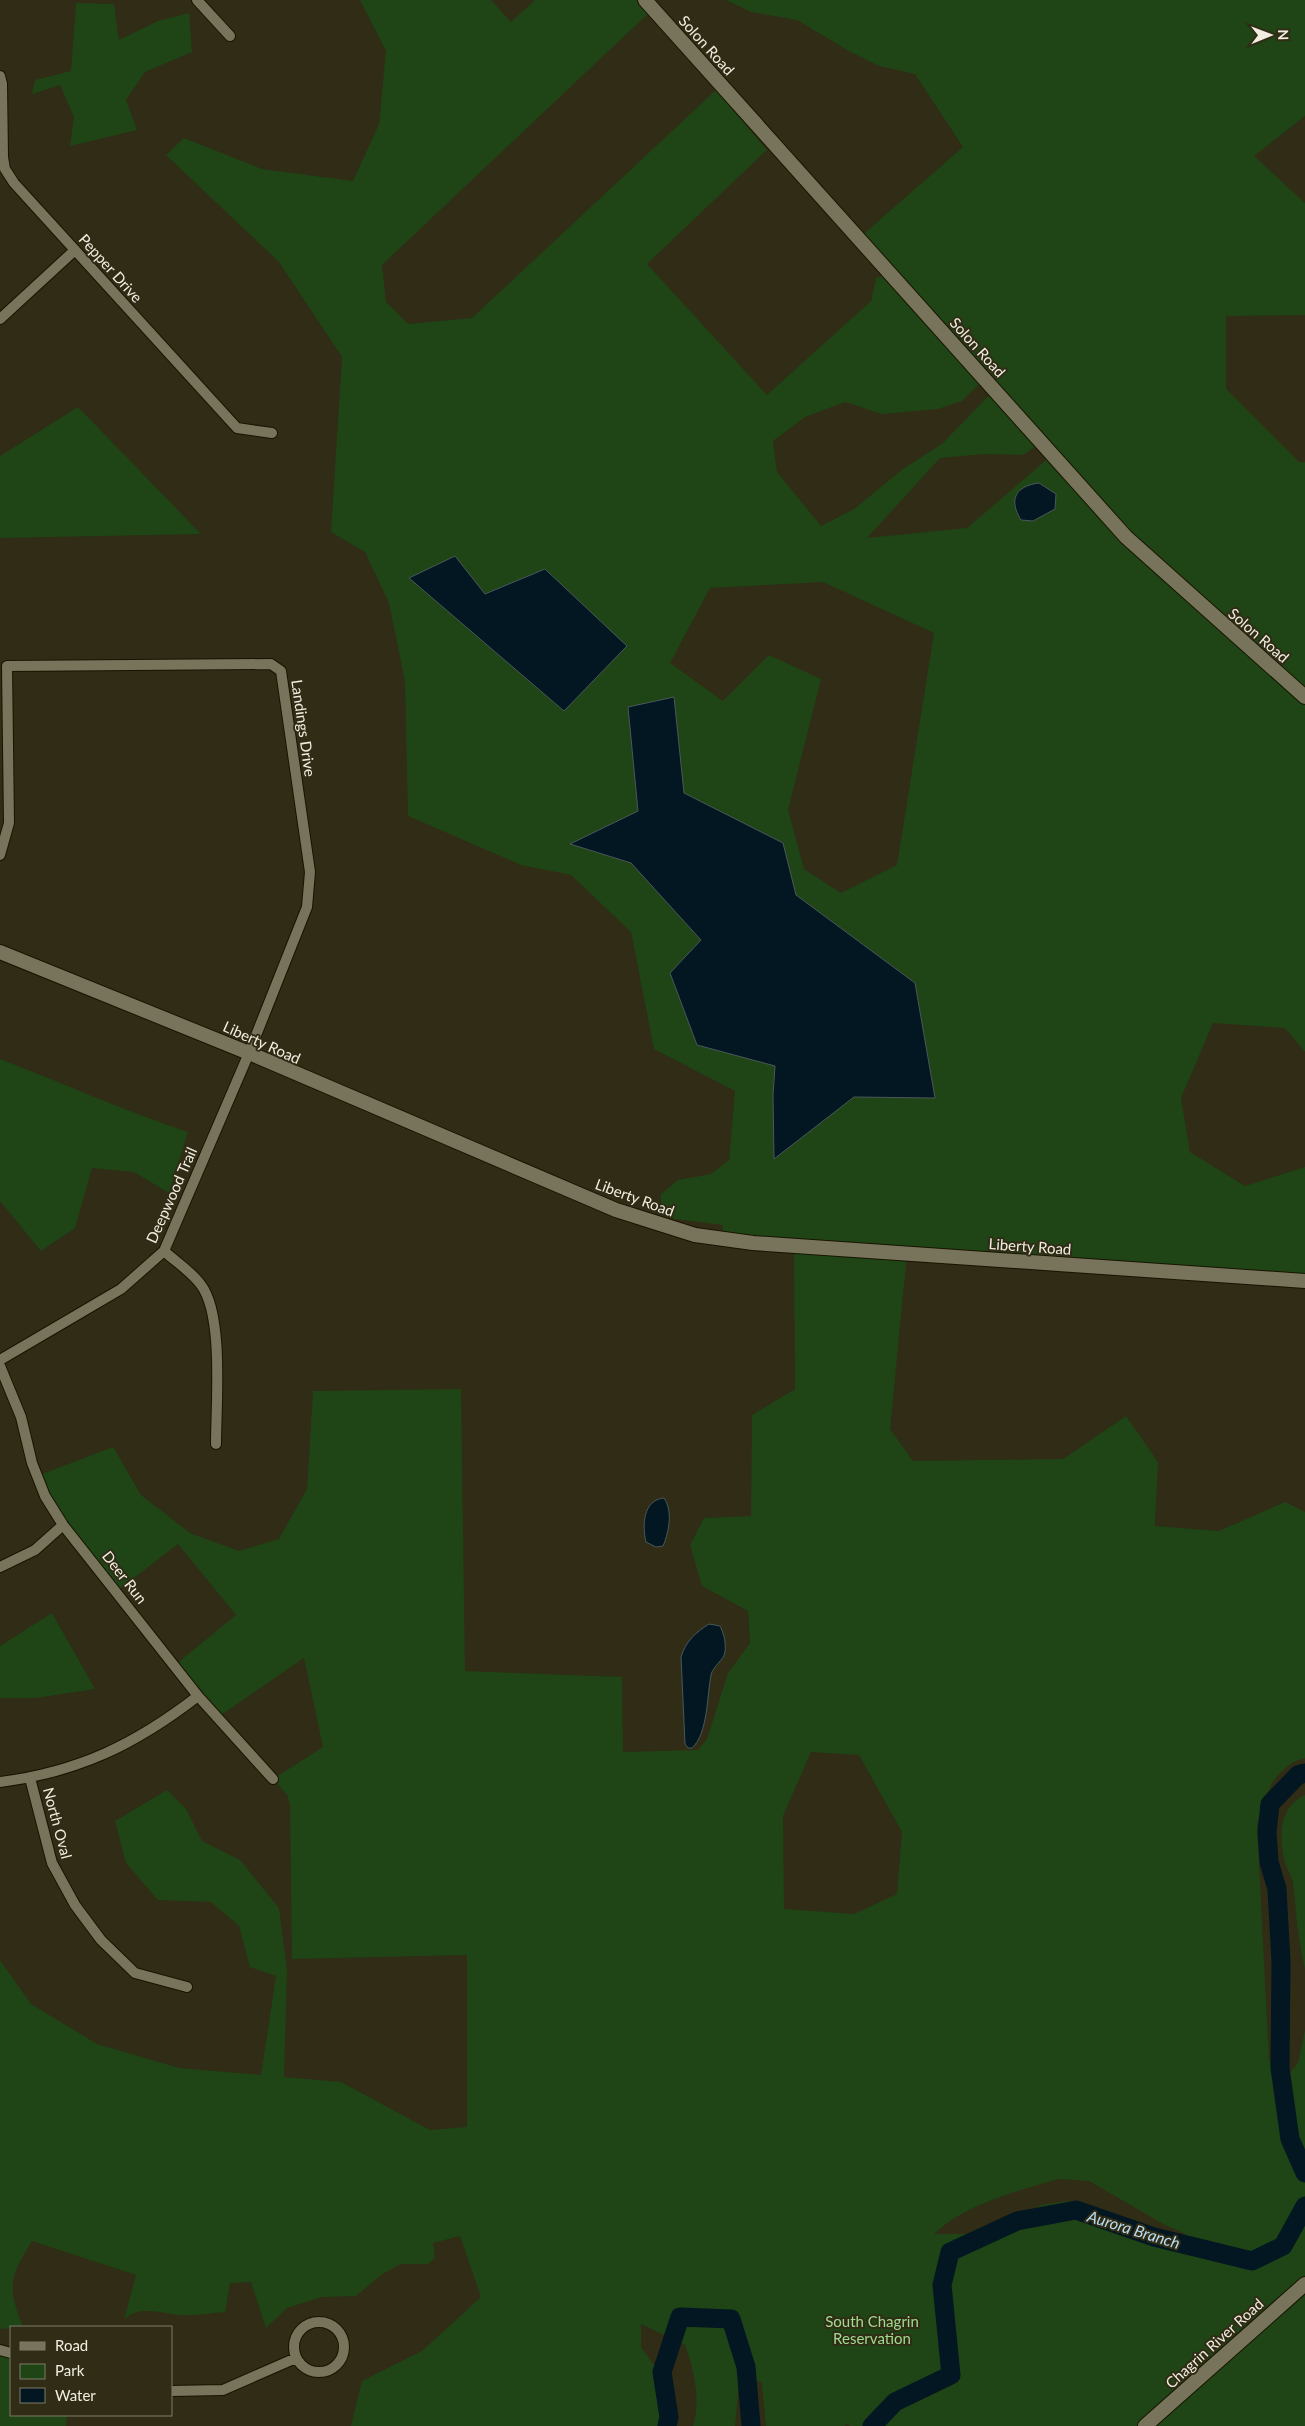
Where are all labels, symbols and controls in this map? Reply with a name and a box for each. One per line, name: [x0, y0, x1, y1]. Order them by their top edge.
north arrow: [1245, 10, 1295, 60]
street label: Solon Road: [676, 11, 738, 79]
text: N: [1275, 29, 1292, 40]
street label: Pepper Drive: [76, 230, 147, 306]
street label: Solon Road: [947, 313, 1009, 381]
street label: Solon Road: [1225, 604, 1293, 666]
street label: Landings Drive: [288, 678, 320, 778]
street label: Liberty Road: [220, 1017, 304, 1067]
street label: Deepwood Trail: [142, 1144, 200, 1246]
street label: Liberty Road: [593, 1174, 677, 1220]
street label: Liberty Road: [988, 1234, 1072, 1258]
street label: Deer Run: [99, 1547, 151, 1607]
street label: North Oval: [40, 1785, 76, 1861]
water label: Aurora Branch: [1085, 2206, 1183, 2252]
street label: Chagrin River Road: [1161, 2294, 1267, 2392]
park label: South Chagrin Reservation: [825, 2312, 919, 2347]
legend: [10, 2326, 172, 2416]
text: Road: [55, 2336, 88, 2354]
text: Park: [55, 2361, 85, 2379]
text: Water: [55, 2386, 96, 2404]

